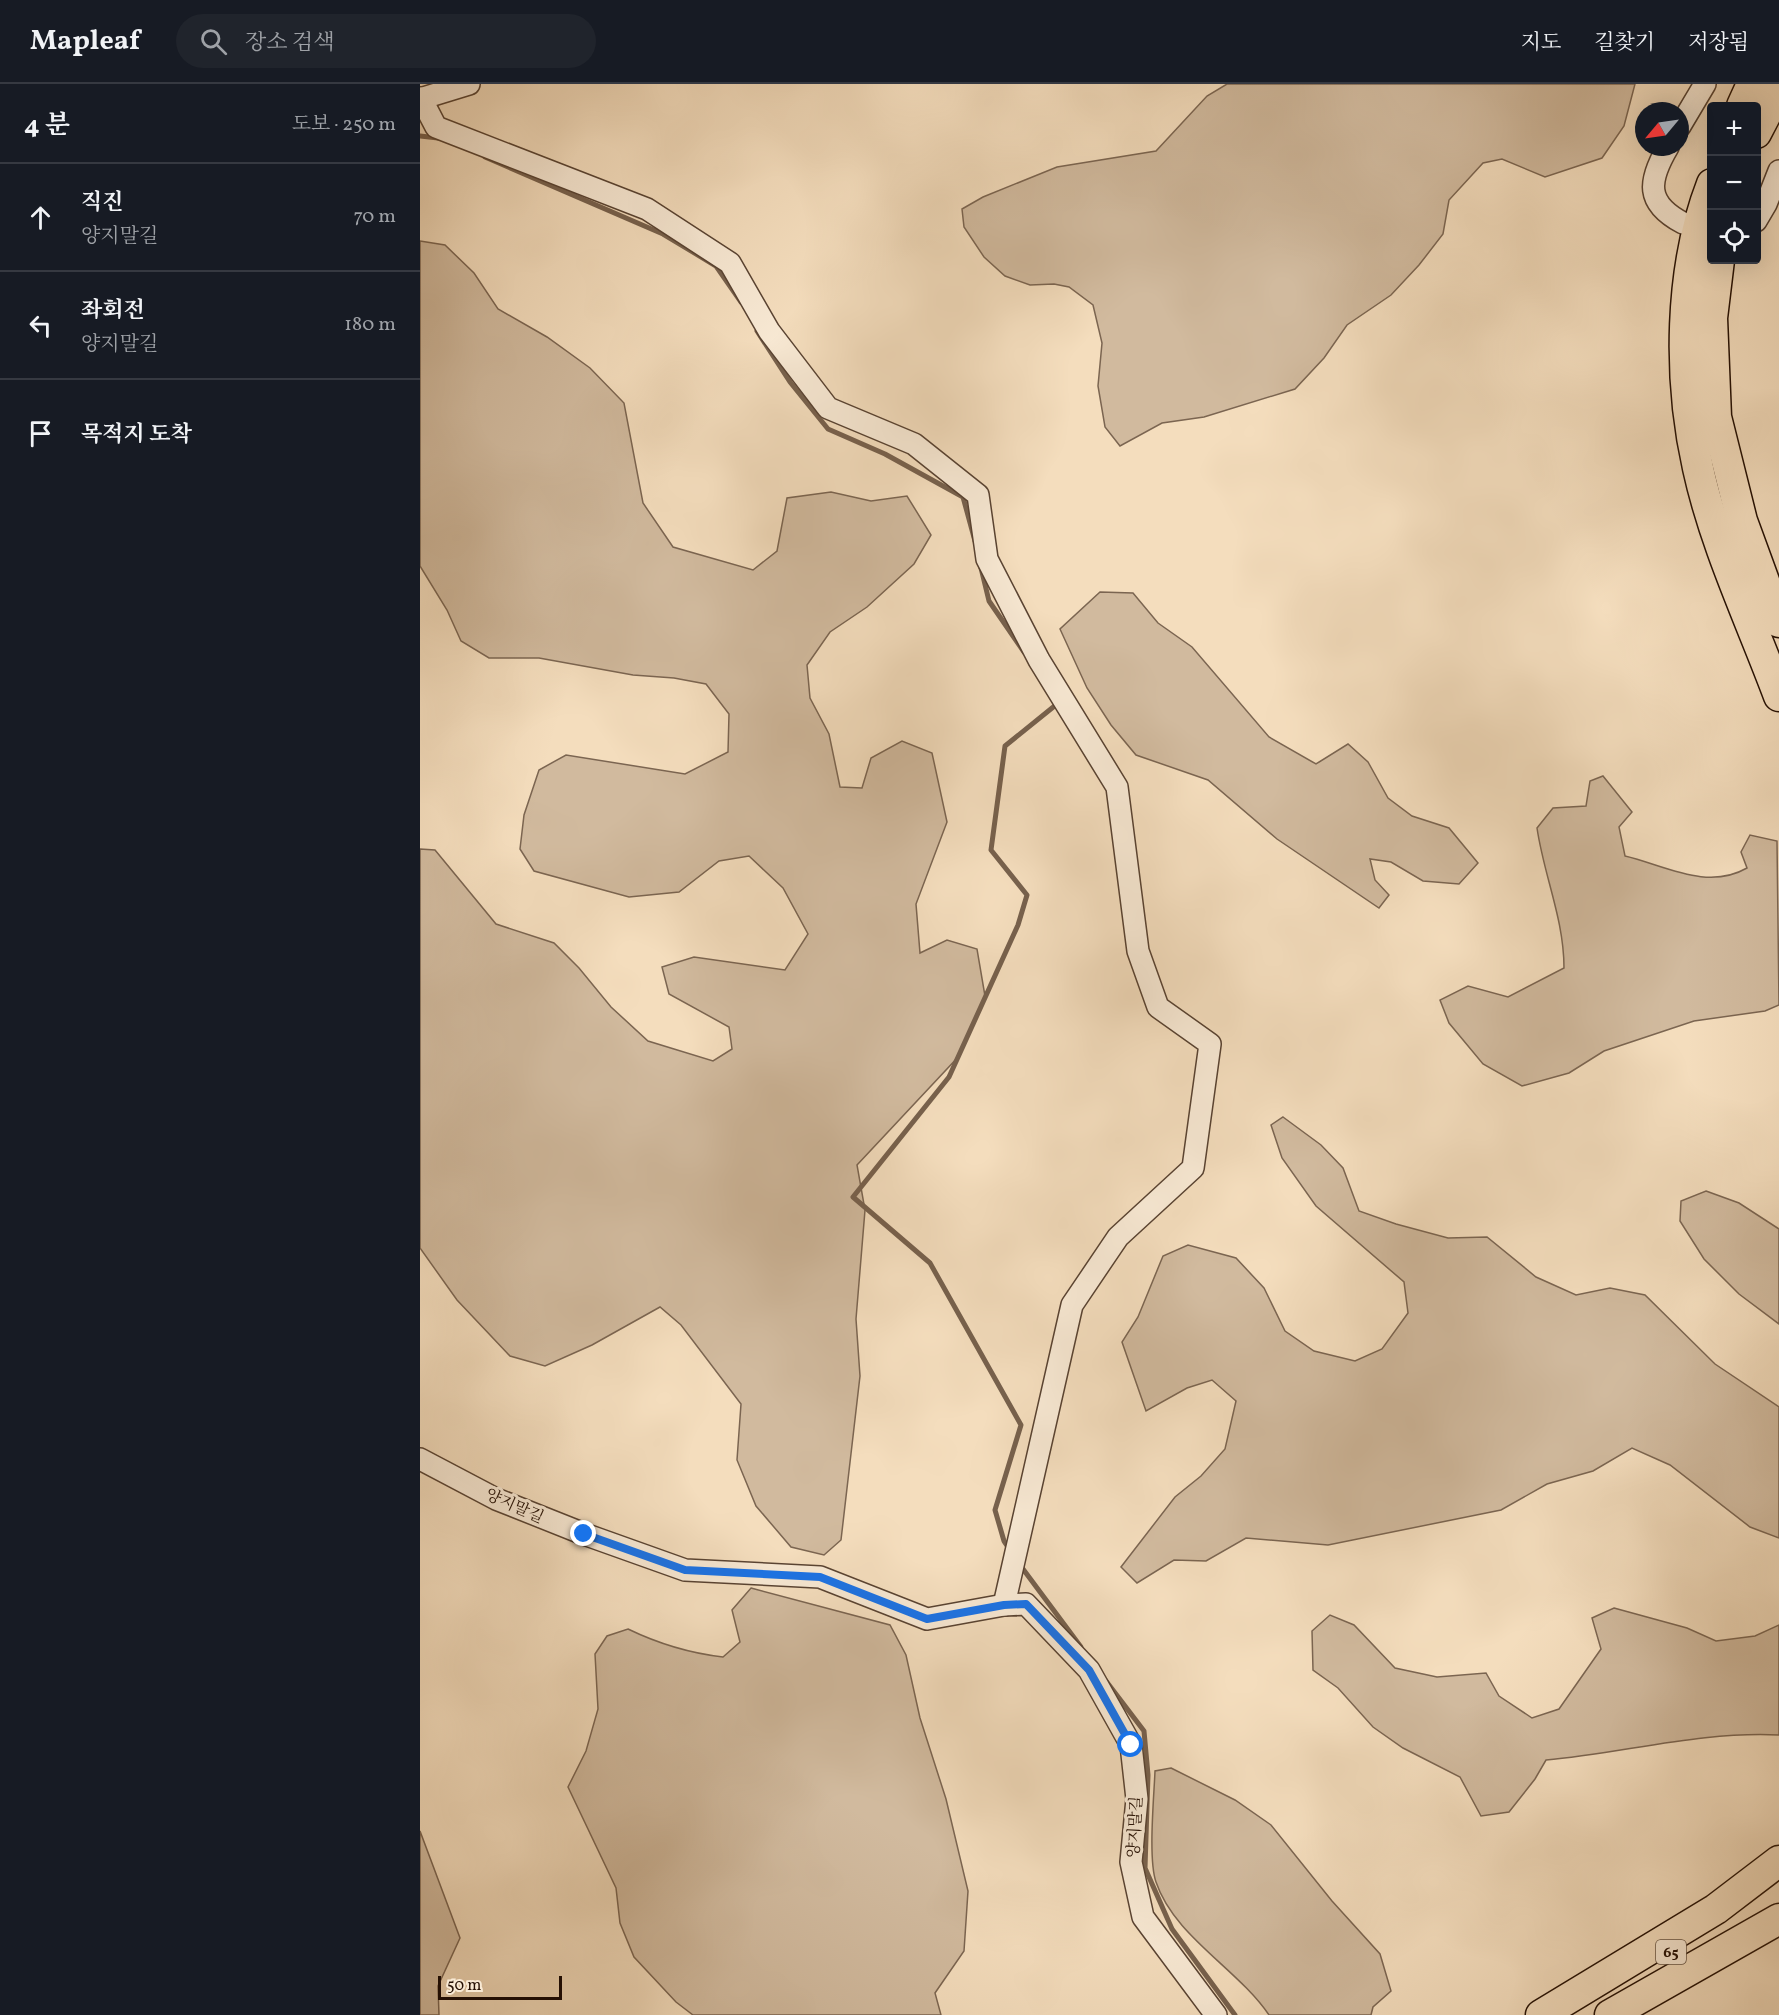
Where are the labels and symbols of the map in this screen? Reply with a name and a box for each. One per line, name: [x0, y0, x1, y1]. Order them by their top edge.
north arrow: [1635, 102, 1689, 156]
street label: 양지말길: [481, 1484, 547, 1529]
route end: [570, 1520, 596, 1546]
route start: [1117, 1731, 1143, 1757]
street label: 양지말길: [1123, 1796, 1149, 1859]
road number: 65: [1656, 1940, 1686, 1964]
scale bar: [438, 1973, 562, 2000]

